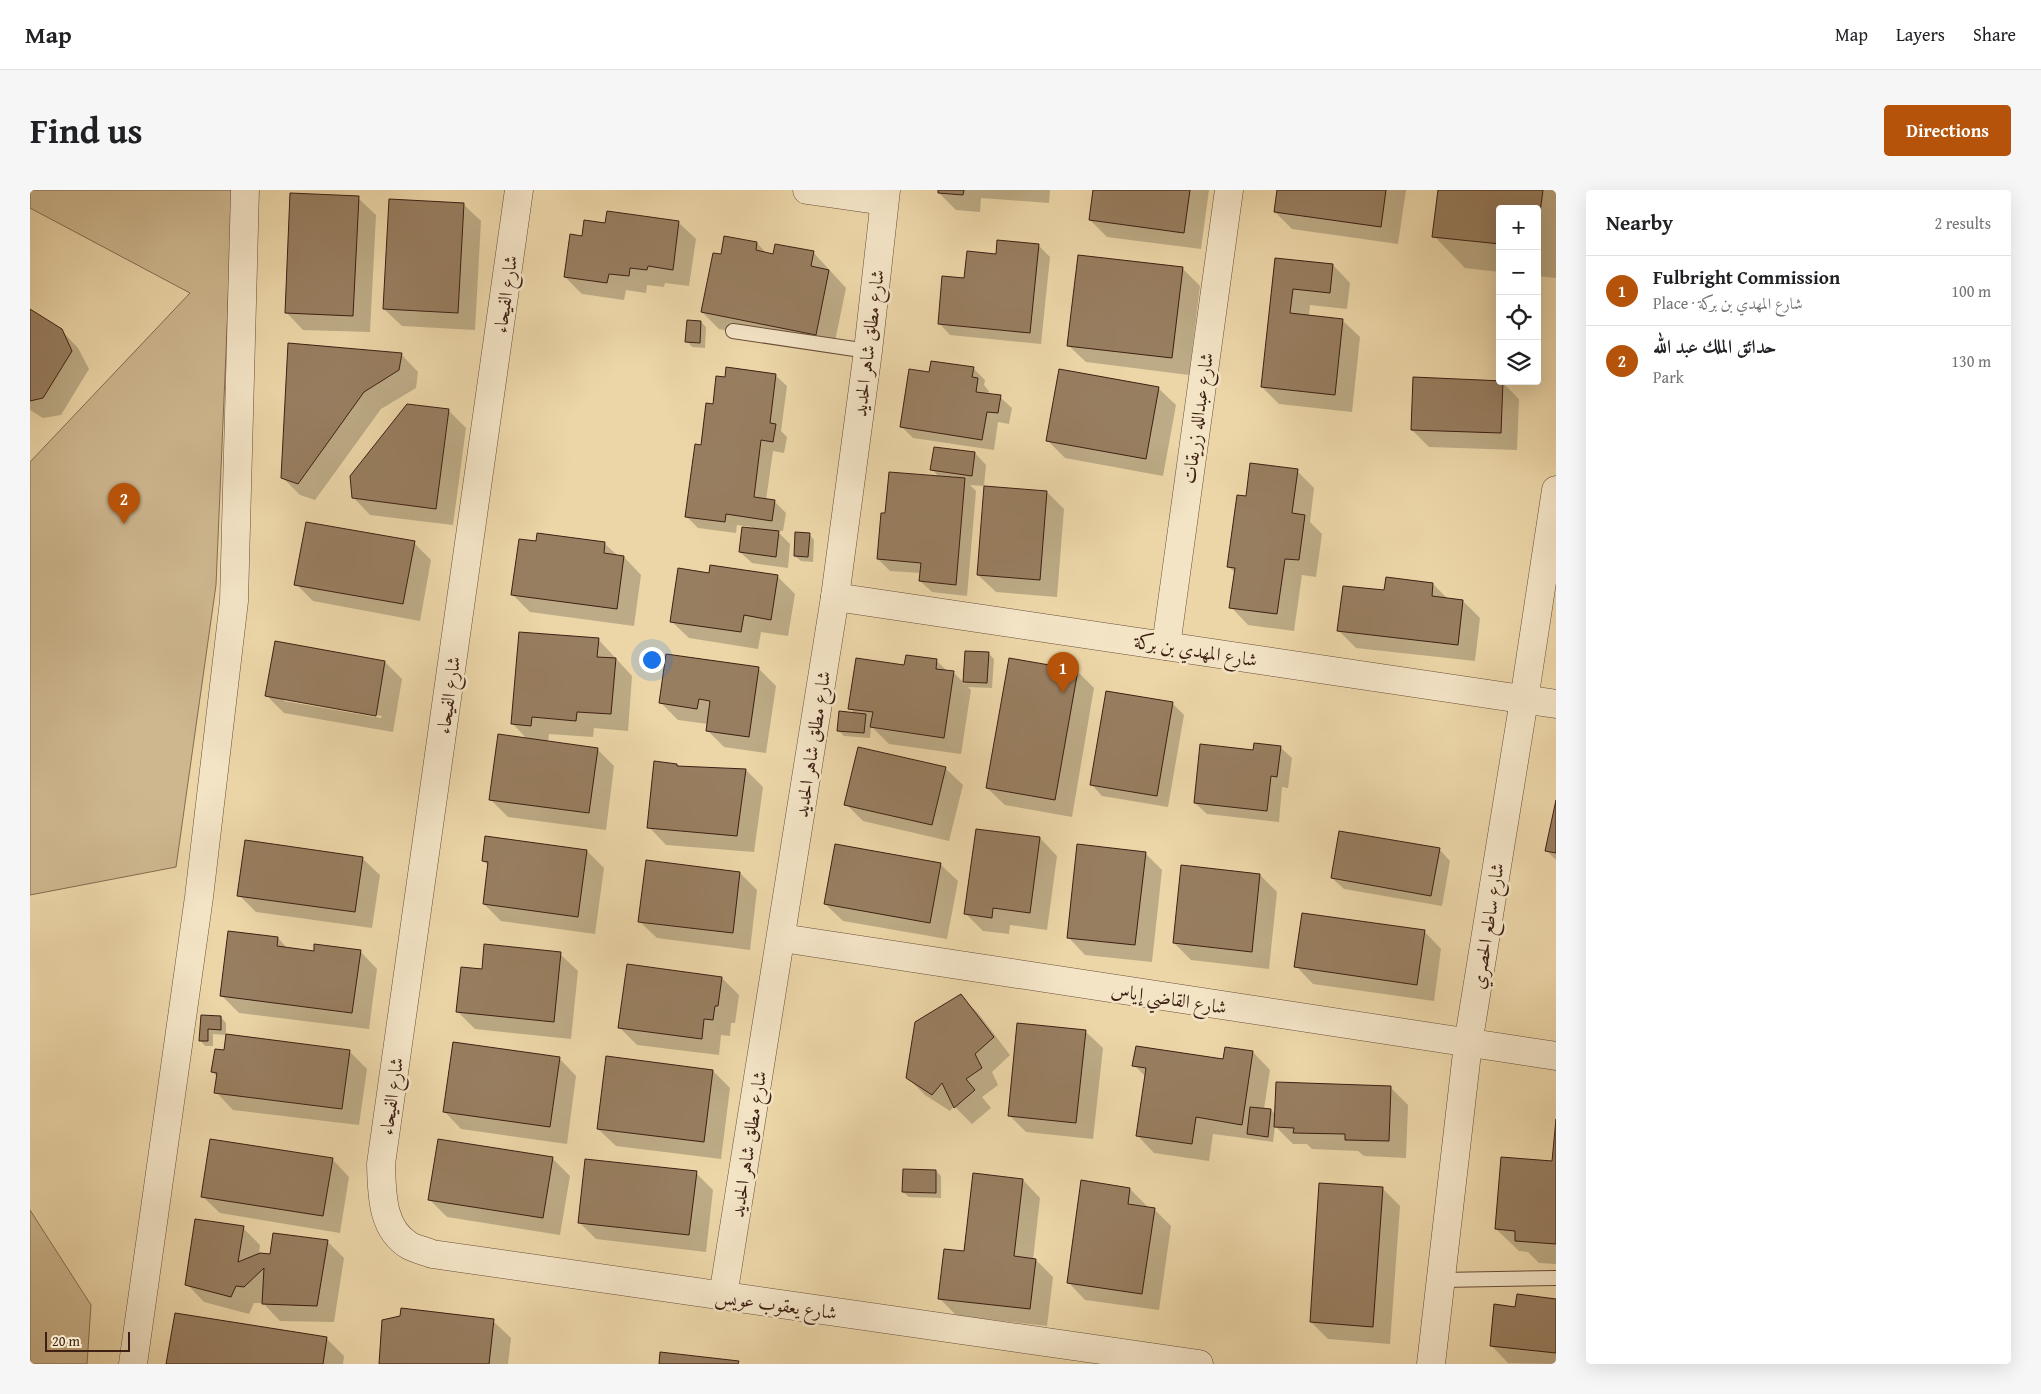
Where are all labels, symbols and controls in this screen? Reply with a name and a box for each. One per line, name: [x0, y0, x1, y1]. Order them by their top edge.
text: Map: [25, 17, 72, 52]
text: Map: [1835, 21, 1868, 48]
text: Layers: [1896, 21, 1945, 48]
text: Share: [1973, 21, 2016, 48]
text: Find us: [30, 105, 143, 156]
button: Directions: [1884, 105, 2011, 156]
map controls: [1496, 205, 1541, 385]
button: +: [1496, 205, 1541, 250]
text: Nearby: [1606, 207, 1673, 238]
text: 2 results: [1934, 211, 1991, 235]
button: −: [1496, 250, 1541, 295]
street label: شارع الفيحاء: [486, 253, 526, 335]
text: Fulbright Commission: [1653, 263, 1840, 291]
street label: شارع مطلق شاهر الحديد: [845, 268, 893, 418]
text: 1: [1618, 279, 1626, 303]
text: 100 m: [1951, 279, 1991, 303]
text: Place · شارع المهدي بن بركة: [1653, 291, 1803, 315]
button: locate: [1496, 295, 1541, 340]
text: حدائق الملك عبد الله: [1653, 332, 1776, 360]
button: layers: [1496, 340, 1541, 385]
text: 2: [1618, 349, 1626, 373]
text: 130 m: [1951, 349, 1991, 373]
street label: شارع عبدالله زريقات: [1174, 351, 1222, 486]
text: Park: [1653, 365, 1684, 389]
pin: 2: [108, 483, 140, 524]
street label: شارع المهدي بن بركة: [1131, 626, 1259, 676]
your location: [639, 647, 665, 673]
pin: 1: [1047, 652, 1079, 693]
street label: شارع الفيحاء: [429, 654, 469, 736]
street label: شارع مطلق شاهر الحديد: [787, 669, 839, 820]
street label: شارع ساطع الحصري: [1463, 861, 1515, 992]
street label: شارع القاضي إياس: [1108, 975, 1229, 1025]
street label: شارع الفيحاء: [372, 1055, 412, 1137]
street label: شارع مطلق شاهر الحديد: [723, 1069, 775, 1220]
street label: شارع يعقوب عويس: [713, 1282, 839, 1328]
scale bar: [45, 1329, 130, 1352]
text: 20 m: [52, 1331, 80, 1351]

